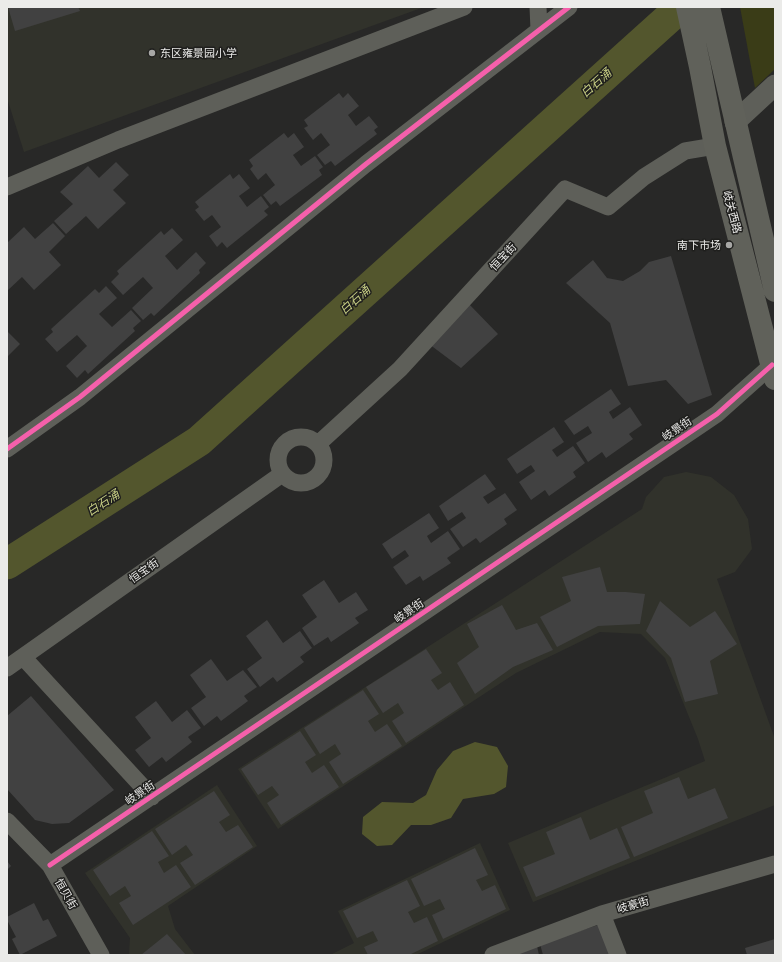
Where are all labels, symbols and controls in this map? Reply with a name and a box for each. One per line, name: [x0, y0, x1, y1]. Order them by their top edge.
place label: 东区雍景园小学: [160, 46, 237, 60]
marker: 东区雍景园小学: [147, 48, 157, 58]
water label: 白石涌: [578, 66, 614, 100]
street label: 岐关西路: [720, 189, 744, 235]
place label: 南下市场: [677, 238, 721, 252]
street label: 恒宝街: [487, 240, 519, 274]
marker: 南下市场: [724, 240, 734, 250]
water label: 白石涌: [337, 283, 373, 317]
street label: 岐景街: [660, 414, 694, 444]
water label: 白石涌: [84, 487, 122, 519]
street label: 恒宝街: [127, 556, 161, 586]
street label: 岐景街: [392, 596, 426, 626]
street label: 岐景街: [123, 778, 157, 808]
street label: 恒贝街: [52, 876, 80, 912]
street label: 岐豪街: [615, 894, 651, 916]

